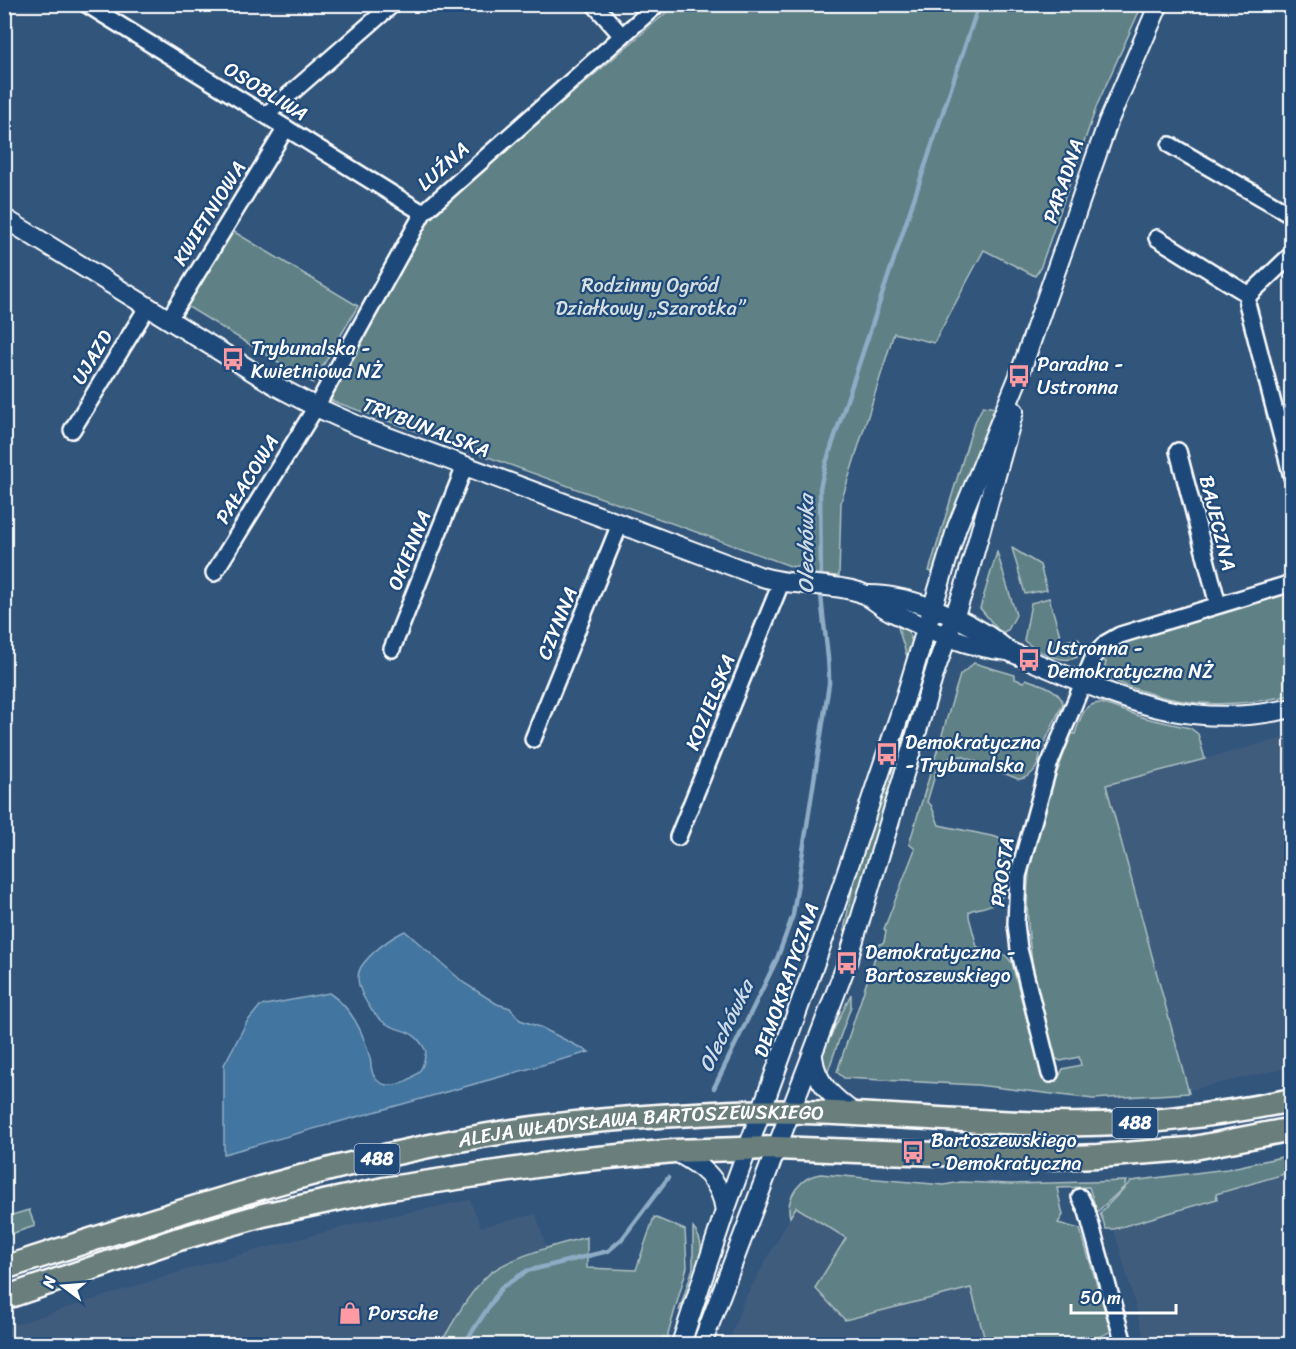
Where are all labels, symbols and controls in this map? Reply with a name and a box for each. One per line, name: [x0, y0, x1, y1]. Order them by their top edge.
street label: OSOBLIWA: [217, 52, 315, 131]
street label: LUŹNA: [409, 133, 478, 200]
street label: PARADNA: [1033, 134, 1094, 228]
street label: KWIETNIOWA: [163, 154, 256, 273]
park label: Rodzinny Ogród Działkowy „Szarotka”: [555, 268, 747, 326]
street label: UJAZD: [62, 323, 123, 392]
place label: Trybunalska - Kwietniowa NŻ: [251, 331, 383, 389]
bus stop icon: Trybunalska - Kwietniowa NŻ: [220, 346, 246, 372]
place label: Paradna - Ustronna: [1037, 347, 1123, 405]
bus stop icon: Paradna - Ustronna: [1006, 363, 1032, 389]
street label: TRYBUNALSKA: [357, 387, 495, 468]
street label: PAŁACOWA: [206, 427, 289, 531]
street label: BAJECZNA: [1189, 472, 1246, 574]
water label: Olechówka: [787, 492, 825, 593]
street label: OKIENNA: [378, 505, 441, 596]
street label: CZYNNA: [527, 581, 588, 665]
place label: Ustronna - Demokratyczna NŻ: [1047, 631, 1214, 689]
bus stop icon: Ustronna - Demokratyczna NŻ: [1016, 647, 1042, 673]
street label: KOZIELSKA: [675, 649, 746, 756]
place label: Demokratyczna - Trybunalska: [905, 725, 1041, 783]
bus stop icon: Demokratyczna - Trybunalska: [874, 741, 900, 767]
street label: PROSTA: [980, 835, 1025, 909]
street label: DEMOKRATYCZNA: [744, 898, 829, 1062]
place label: Demokratyczna - Bartoszewskiego: [865, 935, 1016, 993]
bus stop icon: Demokratyczna - Bartoszewskiego: [834, 950, 860, 976]
water label: Olechówka: [687, 971, 766, 1079]
street label: ALEJA WŁADYSŁAWA BARTOSZEWSKIEGO: [454, 1095, 825, 1158]
road number: 488: [1112, 1108, 1158, 1138]
place label: Bartoszewskiego - Demokratyczna: [931, 1123, 1082, 1181]
bus stop icon: Bartoszewskiego - Demokratyczna: [900, 1139, 926, 1165]
road number: 488: [354, 1144, 400, 1174]
north arrow: [33, 1256, 93, 1316]
text: N: [33, 1272, 65, 1292]
scale bar: [1071, 1277, 1176, 1315]
text: 50 m: [1080, 1282, 1121, 1314]
place label: Porsche: [368, 1296, 438, 1331]
shop icon: Porsche: [337, 1300, 363, 1326]

